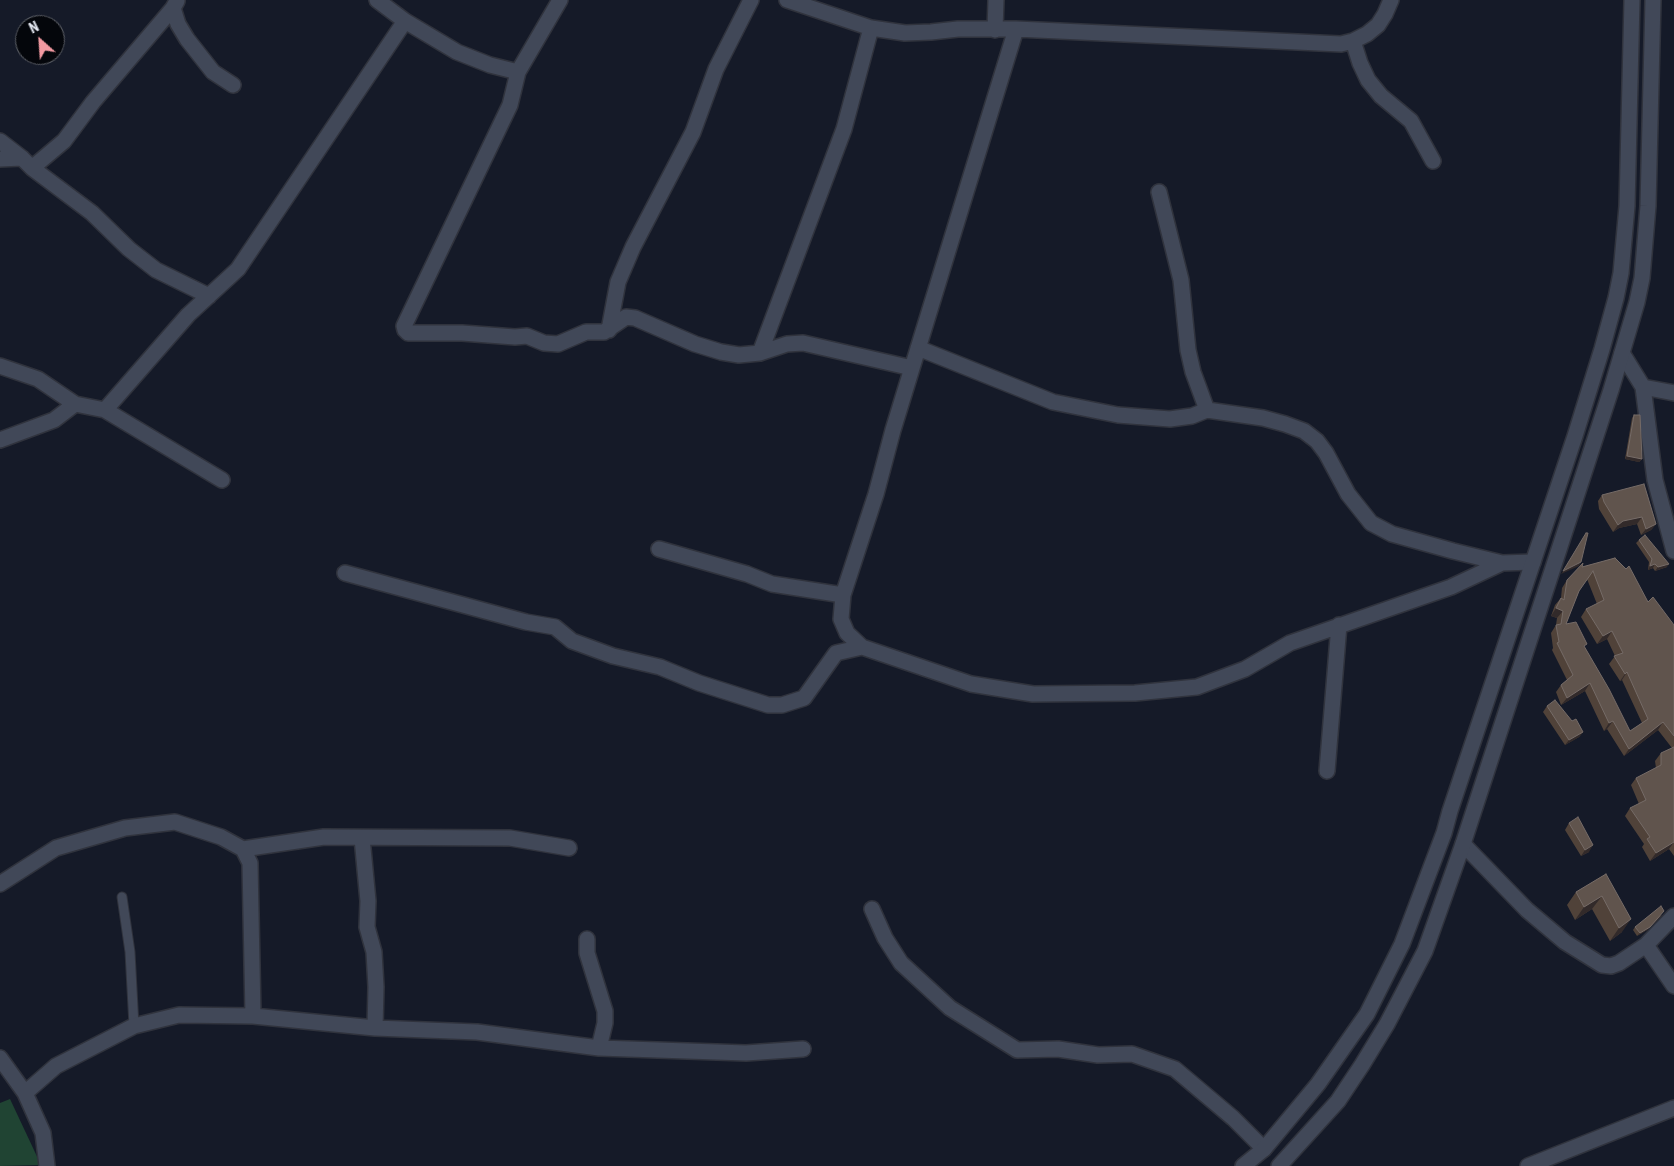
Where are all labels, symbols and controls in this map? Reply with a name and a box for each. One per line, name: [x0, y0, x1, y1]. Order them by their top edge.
north arrow: [15, 15, 65, 65]
text: N: [26, 18, 41, 36]

